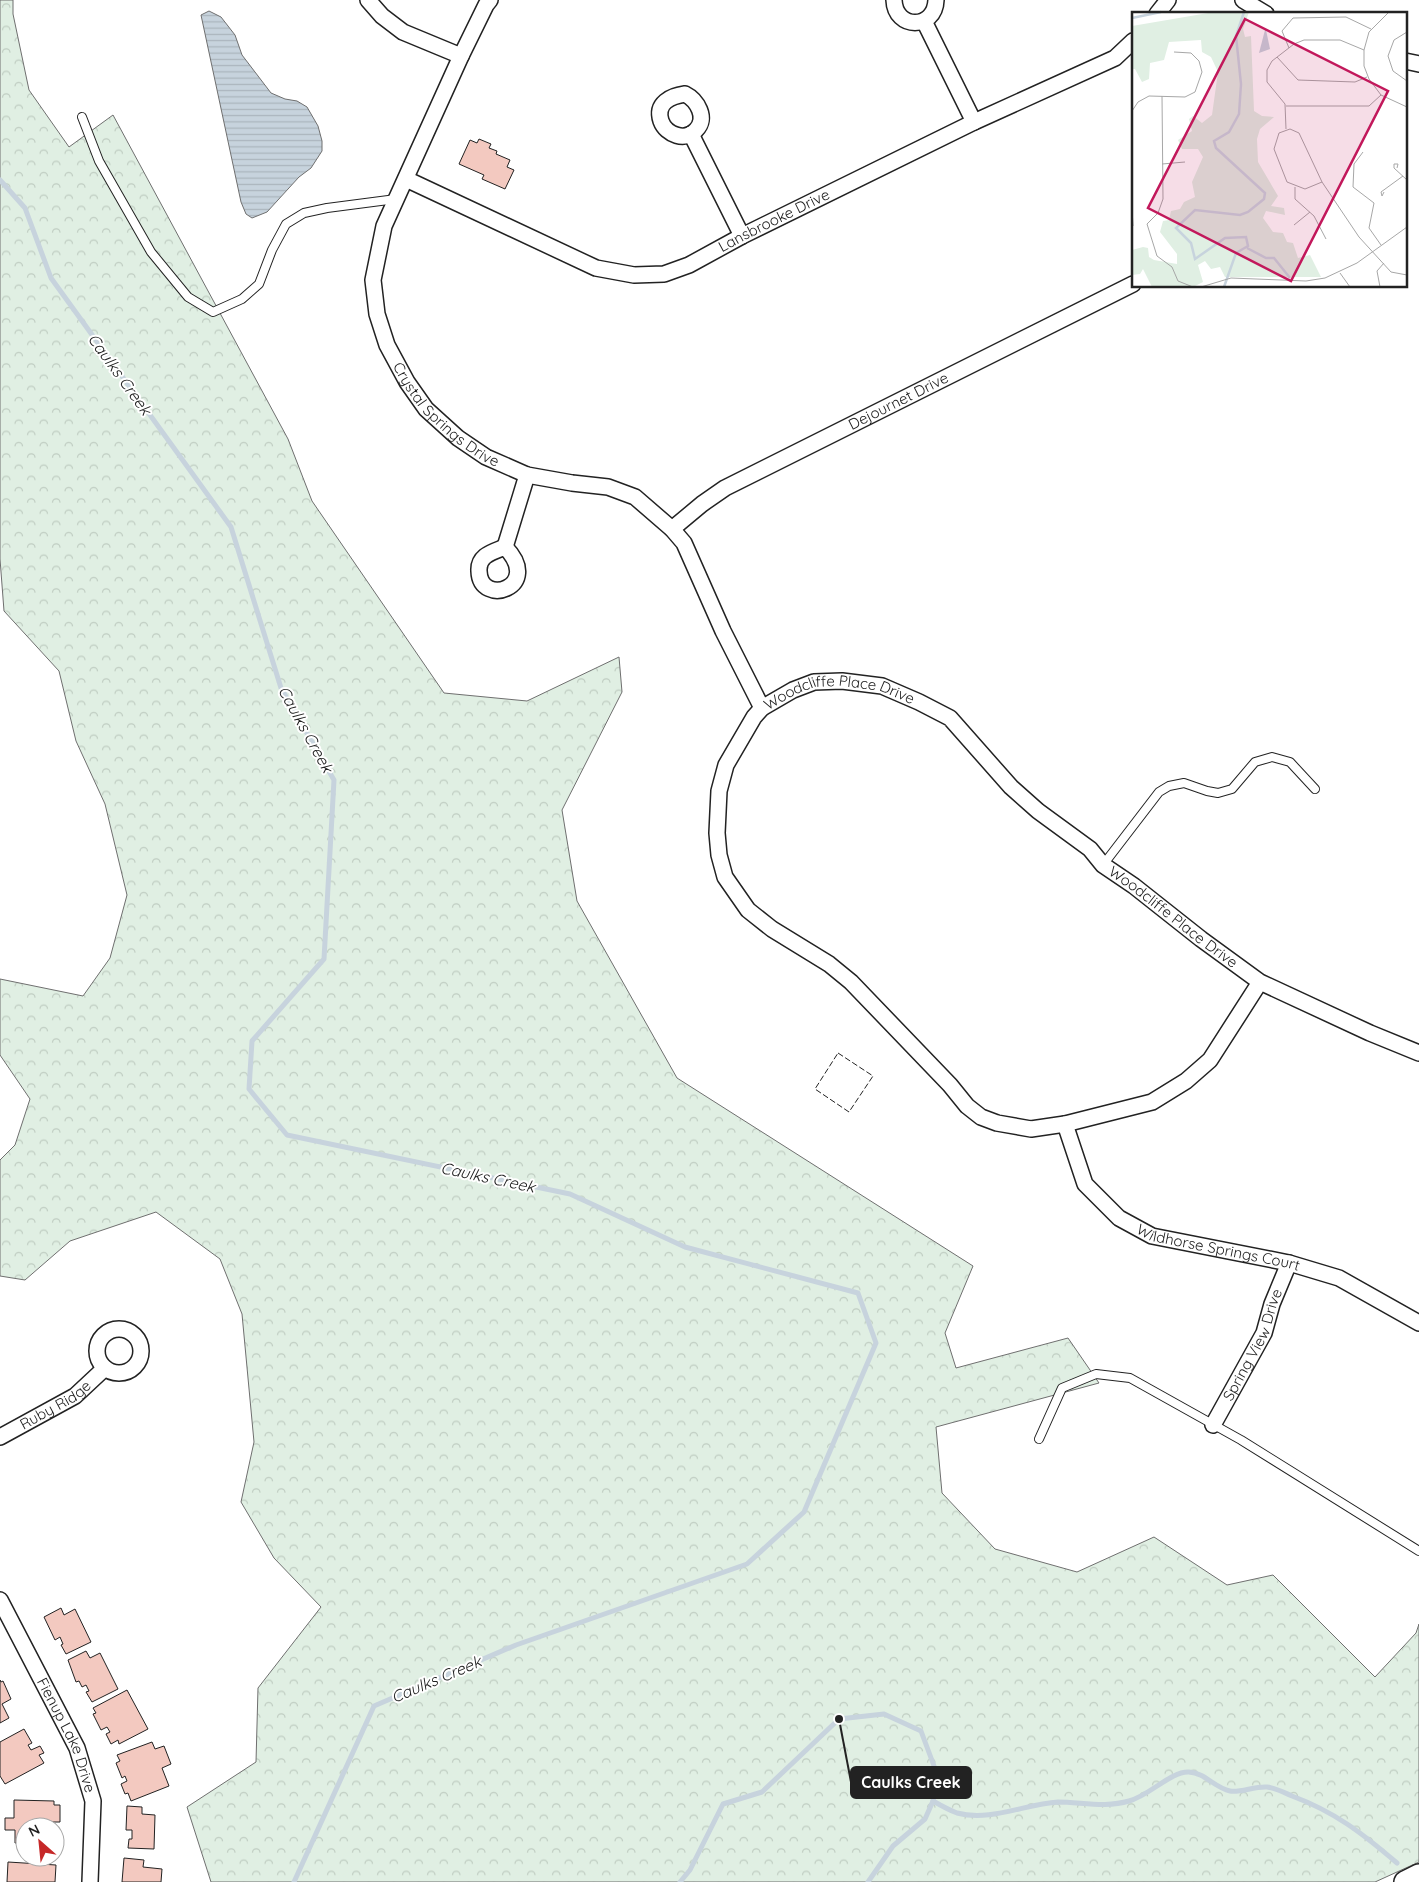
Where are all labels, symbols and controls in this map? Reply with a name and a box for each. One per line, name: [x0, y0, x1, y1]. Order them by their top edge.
inset map: [1132, 12, 1406, 288]
street label: Lansbrooke Drive: [715, 184, 833, 256]
water label: Caulks Creek: [84, 329, 157, 420]
street label: Crystal Springs Drive: [389, 359, 502, 471]
street label: Dejournet Drive: [845, 368, 951, 434]
street label: Woodcliffe Place Drive: [760, 671, 918, 714]
water label: Caulks Creek: [274, 682, 339, 777]
street label: Woodcliffe Place Drive: [1105, 862, 1242, 972]
water label: Caulks Creek: [439, 1157, 538, 1197]
street label: Wildhorse Springs Court: [1133, 1219, 1302, 1275]
street label: Spring View Drive: [1218, 1286, 1286, 1404]
street label: Ruby Ridge: [16, 1376, 95, 1433]
water label: Caulks Creek: [388, 1650, 485, 1707]
street label: Fienup Lake Drive: [33, 1674, 100, 1795]
callout: Caulks Creek: [851, 1767, 971, 1798]
text: Caulks Creek: [861, 1772, 961, 1792]
north arrow: [15, 1817, 65, 1867]
text: N: [25, 1820, 43, 1841]

